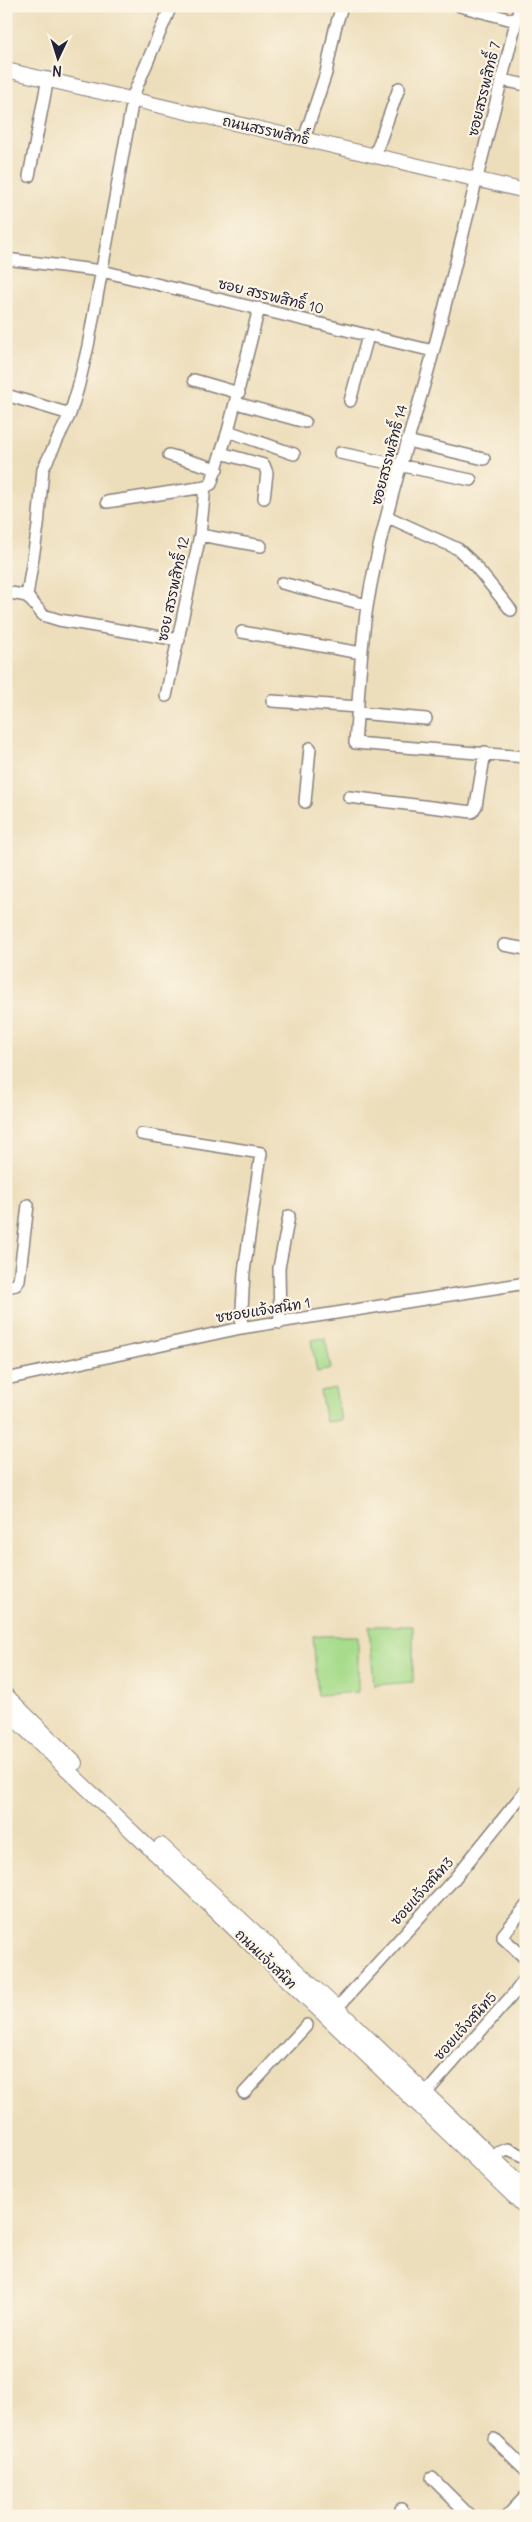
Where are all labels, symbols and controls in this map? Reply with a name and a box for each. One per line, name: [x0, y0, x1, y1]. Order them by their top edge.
north arrow: [32, 32, 82, 82]
street label: ซอยสรรพสิทธิ์ 7: [461, 39, 504, 138]
text: N: [52, 62, 63, 80]
street label: ถนนสรรพสิทธิ์: [221, 109, 312, 149]
street label: ซอย สรรพสิทธิ์ 10: [216, 272, 326, 318]
street label: ซอยสรรพสิทธิ์ 14: [365, 402, 411, 507]
street label: ซอย สรรพสิทธิ์ 12: [151, 534, 193, 643]
street label: ซซอยแจ้งสนิท 1: [214, 1294, 312, 1326]
street label: ซอยแจ้งสนิท3: [387, 1853, 457, 1929]
street label: ถนนแจ้งสนิท: [231, 1925, 301, 1993]
street label: ซอยแจ้งสนิท5: [430, 1988, 500, 2064]

